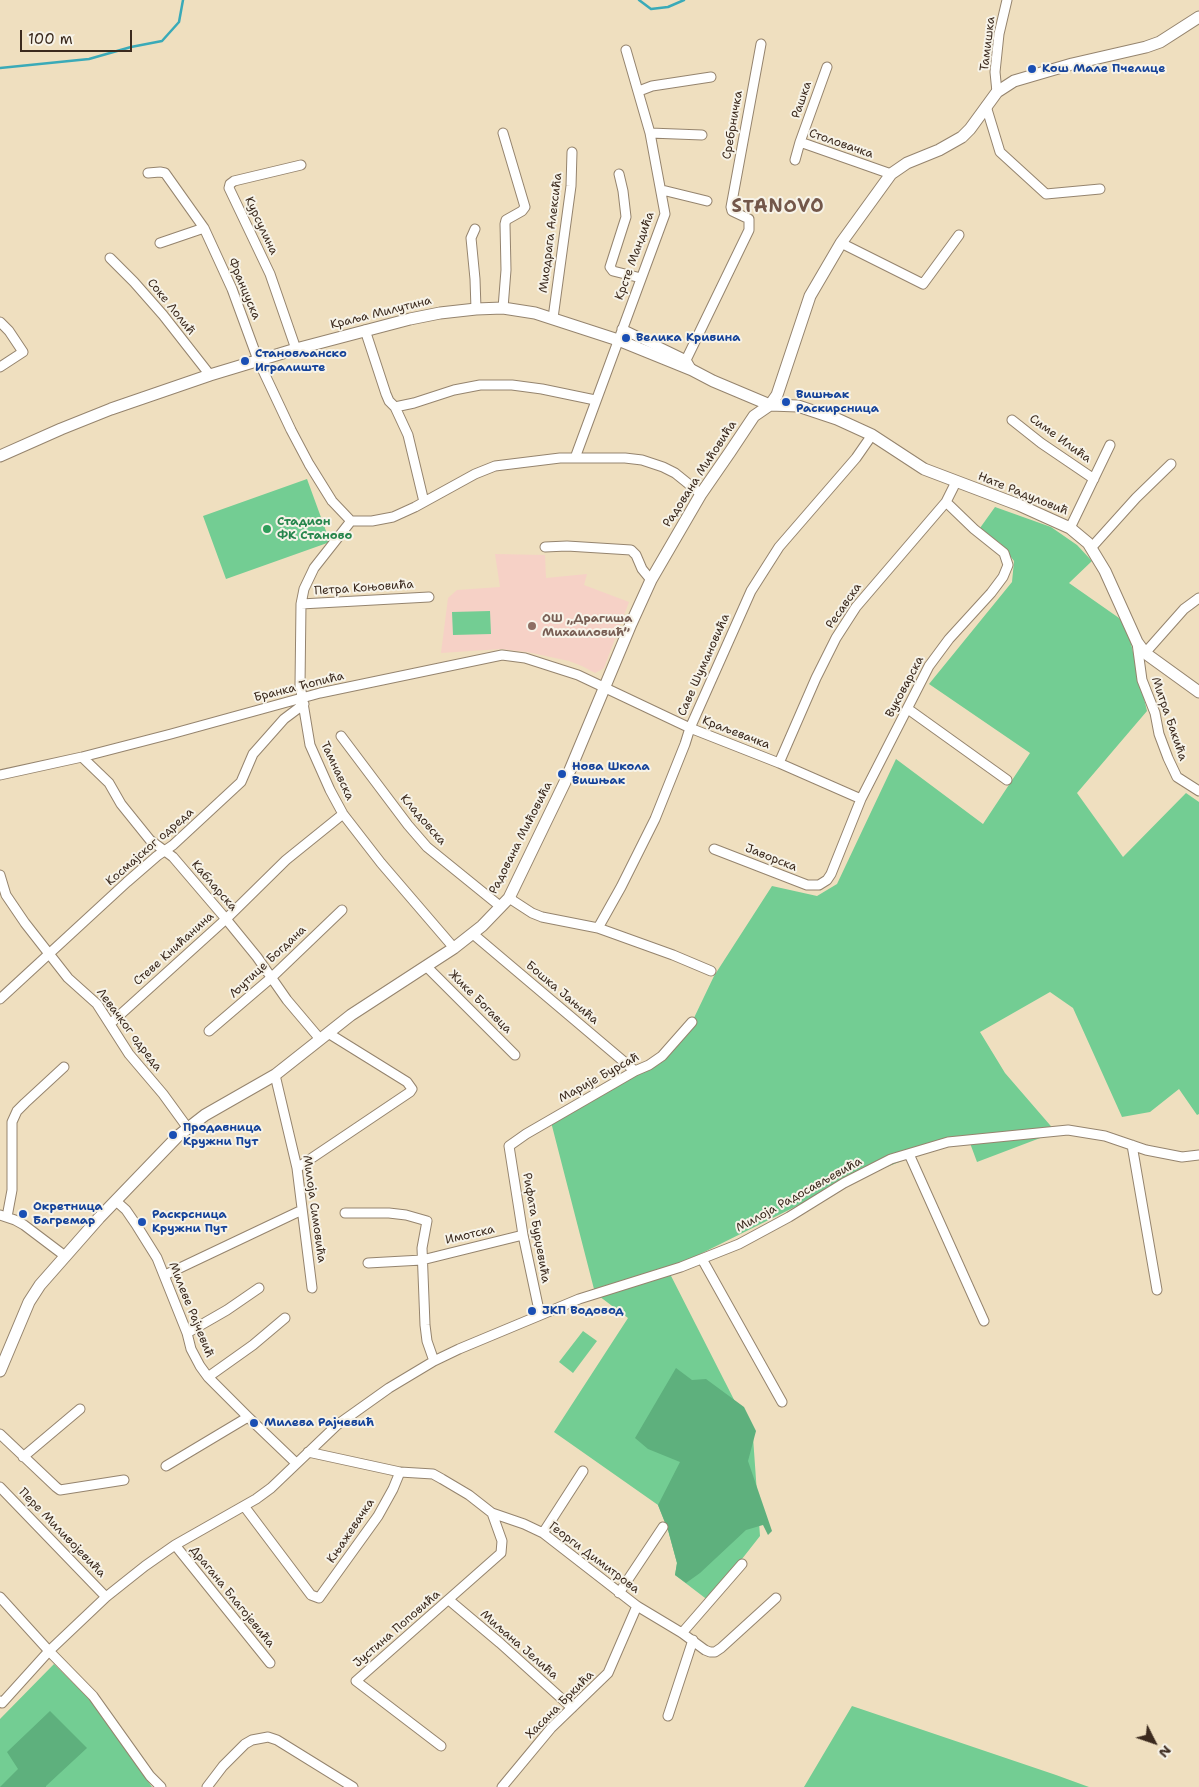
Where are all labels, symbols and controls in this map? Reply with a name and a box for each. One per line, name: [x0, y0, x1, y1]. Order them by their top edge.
street label: Тамишка: [978, 16, 998, 72]
scale bar: [22, 20, 135, 52]
text: 100 m: [28, 29, 73, 49]
place label: Кош Мале Пчелице: [1042, 62, 1165, 76]
marker: Кош Мале Пчелице: [1026, 63, 1038, 75]
street label: Рашка: [789, 80, 815, 120]
street label: Сребрничка: [720, 90, 746, 160]
street label: Столовачка: [807, 126, 875, 162]
street label: Миодрага Алексића: [536, 172, 566, 294]
street label: Курсулина: [241, 195, 281, 257]
district label: STANOVO: [731, 196, 825, 218]
street label: Крсте Мандића: [612, 210, 658, 302]
street label: Француска: [225, 256, 263, 322]
street label: Соке Лолић: [144, 276, 198, 338]
street label: Краља Милутина: [329, 293, 433, 333]
place label: Велика Кривина: [636, 331, 740, 345]
marker: Велика Кривина: [620, 332, 632, 344]
place label: Становљанско Игралиште: [255, 347, 347, 375]
marker: Становљанско Игралиште: [239, 355, 251, 367]
place label: Вишњак Раскирсница: [796, 388, 879, 416]
marker: Вишњак Раскирсница: [780, 396, 792, 408]
street label: Симе Илића: [1026, 412, 1094, 466]
street label: Радована Мићовића: [660, 418, 740, 530]
street label: Нате Радуловић: [976, 469, 1070, 519]
place label: Стадион ФК Станово: [277, 515, 352, 543]
marker: Стадион ФК Станово: [261, 523, 273, 535]
street label: Петра Коњовића: [314, 577, 414, 599]
street label: Ресавска: [823, 580, 865, 632]
place label: ОШ „Драгиша Михаиловић”: [542, 612, 632, 640]
street label: Саве Шумановића: [675, 612, 733, 718]
marker: ОШ „Драгиша Михаиловић”: [526, 620, 538, 632]
street label: Вуковарска: [883, 654, 927, 720]
street label: Бранка Ћопића: [252, 669, 346, 705]
street label: Митра Бакића: [1148, 675, 1190, 763]
street label: Краљевачка: [700, 713, 772, 753]
street label: Тамнавска: [317, 739, 357, 803]
place label: Нова Школа Вишњак: [572, 760, 650, 788]
marker: Нова Школа Вишњак: [556, 768, 568, 780]
street label: Радована Мићовића: [486, 779, 556, 897]
street label: Кладовска: [397, 792, 449, 848]
street label: Космајског одреда: [103, 805, 197, 889]
street label: Јаворска: [743, 841, 799, 875]
street label: Кабларска: [188, 858, 240, 914]
street label: Стеве Книћанина: [131, 909, 217, 989]
street label: Љутице Богдана: [227, 923, 309, 1001]
street label: Бошка Јањића: [523, 958, 601, 1028]
street label: Жике Богавца: [445, 967, 515, 1037]
street label: Левачког одреда: [93, 986, 165, 1074]
street label: Марије Бурсаћ: [556, 1050, 642, 1106]
place label: Продавница Кружни Пут: [183, 1121, 261, 1149]
marker: Продавница Кружни Пут: [167, 1129, 179, 1141]
street label: Милоја Симовића: [299, 1154, 329, 1264]
street label: Милоја Радосављевића: [734, 1154, 864, 1236]
street label: Рифата Бурџевића: [519, 1172, 553, 1284]
place label: Окретница Багремар: [33, 1200, 103, 1228]
marker: Окретница Багремар: [17, 1208, 29, 1220]
place label: Раскрсница Кружни Пут: [152, 1208, 227, 1236]
marker: Раскрсница Кружни Пут: [136, 1216, 148, 1228]
street label: Имотска: [444, 1222, 496, 1248]
street label: Милеве Рајчевић: [165, 1260, 217, 1360]
place label: ЈКП Водовод: [542, 1304, 624, 1318]
marker: ЈКП Водовод: [526, 1305, 538, 1317]
place label: Милева Рајчевић: [264, 1416, 374, 1430]
marker: Милева Рајчевић: [248, 1417, 260, 1429]
street label: Пере Миливојевића: [16, 1485, 108, 1581]
street label: Књажевачка: [324, 1496, 378, 1566]
street label: Георги Димитрова: [546, 1519, 642, 1597]
street label: Драгана Благојевића: [187, 1543, 277, 1651]
street label: Јустина Поповића: [351, 1587, 443, 1671]
street label: Миљана Јелића: [477, 1607, 561, 1683]
street label: Хасана Бркића: [523, 1668, 597, 1742]
north arrow: [1129, 1717, 1179, 1767]
text: N: [1155, 1742, 1176, 1762]

